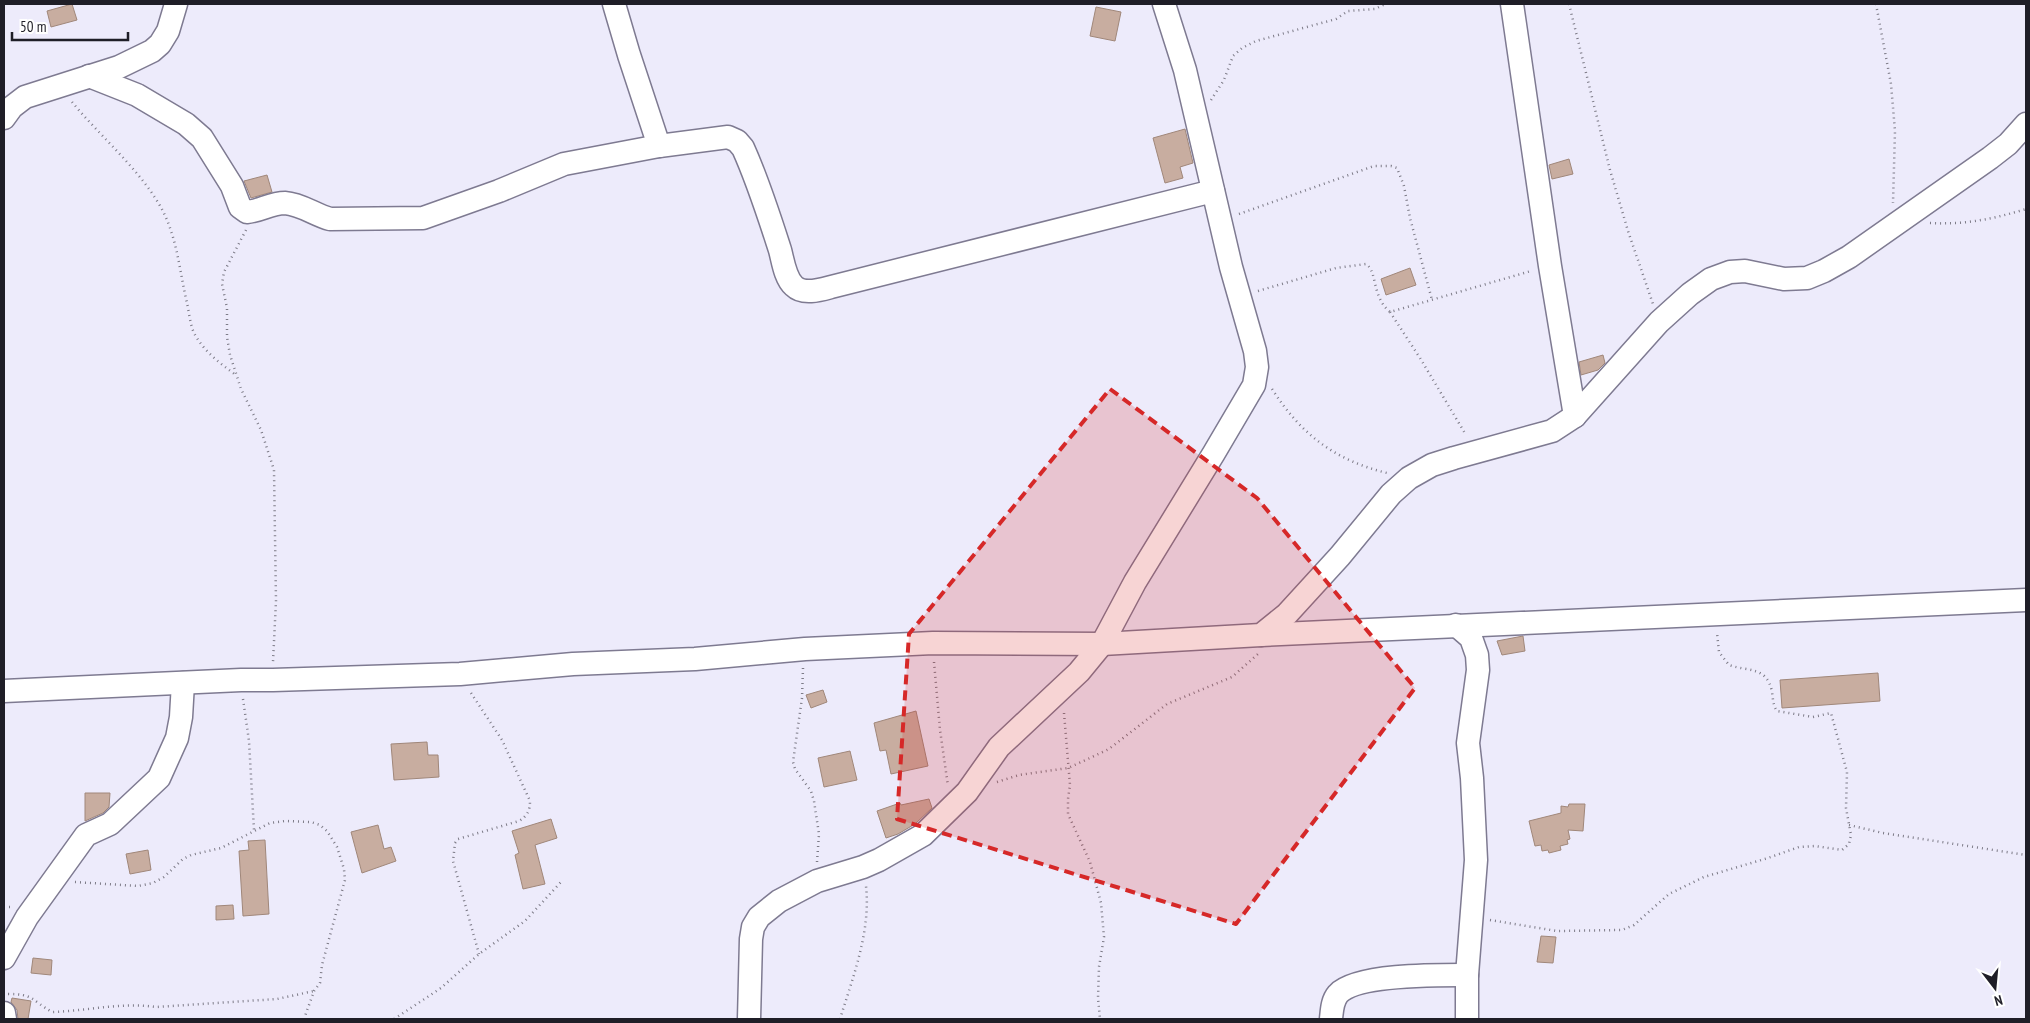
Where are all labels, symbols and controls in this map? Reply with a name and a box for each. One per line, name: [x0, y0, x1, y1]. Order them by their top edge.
scale bar: [12, 10, 129, 42]
text: 50 m: [20, 17, 46, 36]
north arrow: [1970, 963, 2020, 1013]
text: N: [1992, 991, 2005, 1010]

